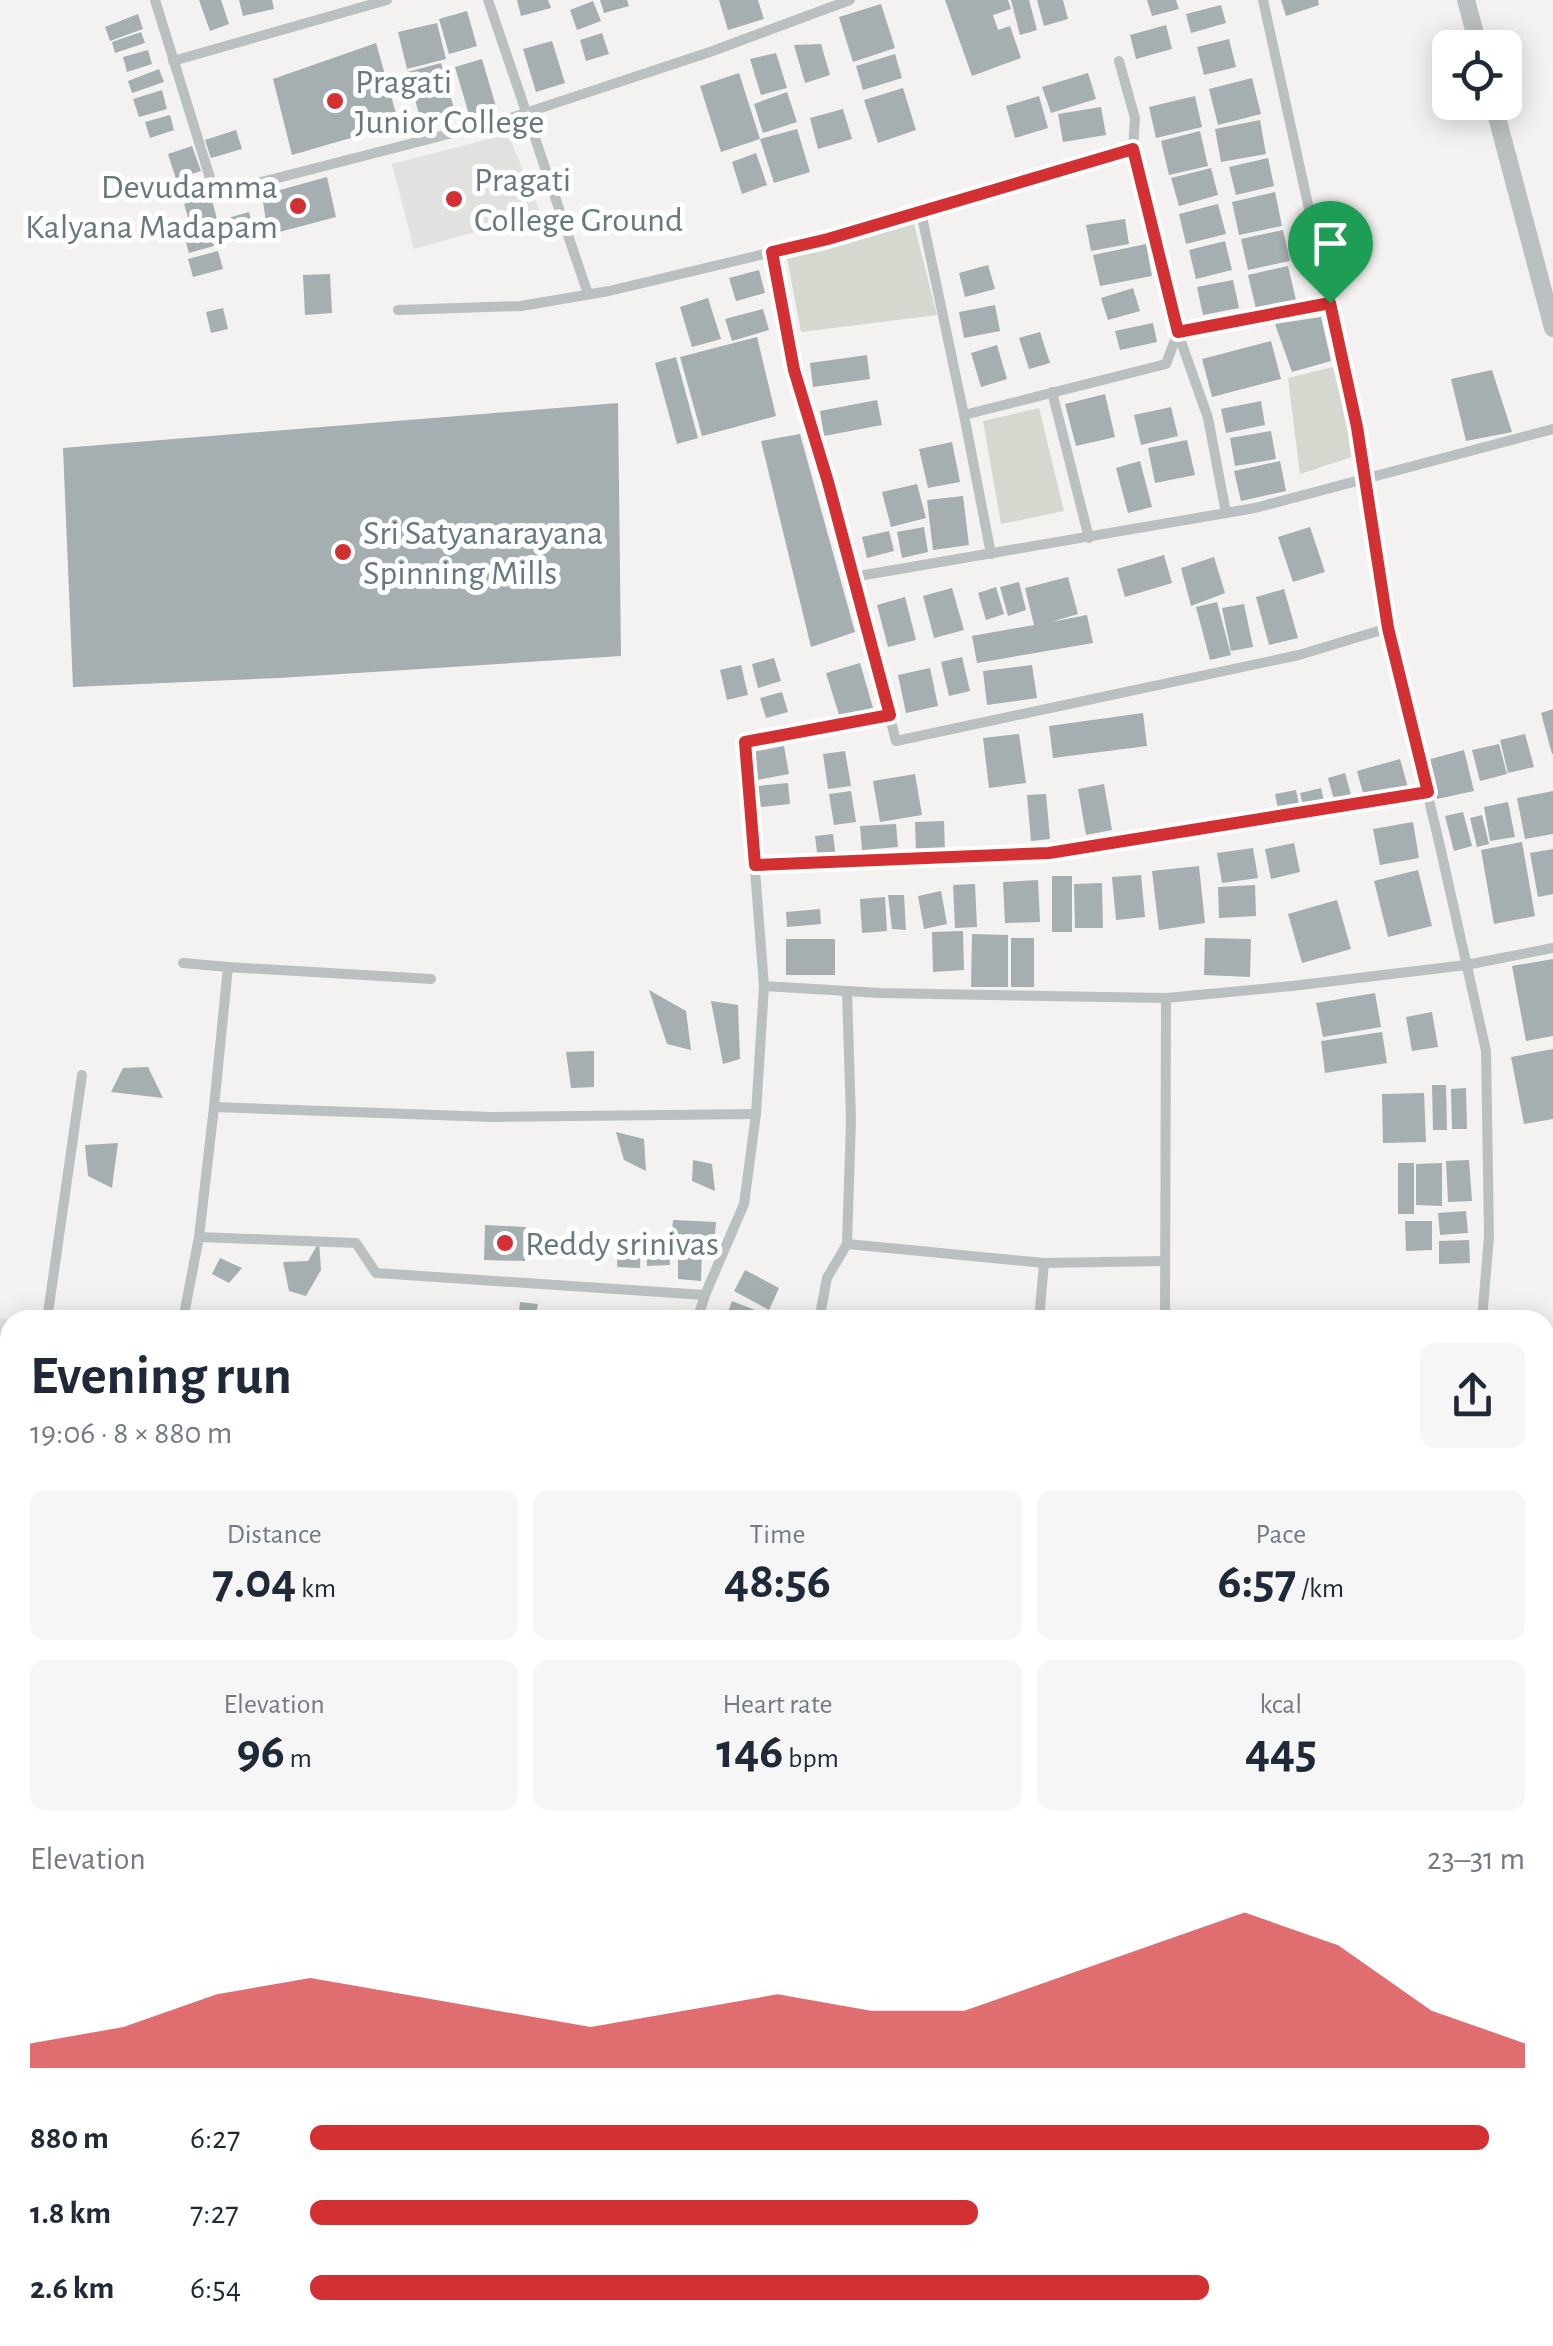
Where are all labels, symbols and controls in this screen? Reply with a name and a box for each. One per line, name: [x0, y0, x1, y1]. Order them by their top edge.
map controls: [1432, 30, 1522, 120]
button: locate: [1432, 30, 1522, 120]
place label: Pragati Junior College: [355, 65, 544, 140]
marker: Pragati Junior College: [324, 90, 346, 112]
place label: Pragati College Ground: [474, 163, 683, 238]
place label: Devudamma Kalyana Madapam: [25, 170, 278, 245]
marker: Pragati College Ground: [443, 188, 465, 210]
marker: Devudamma Kalyana Madapam: [287, 195, 309, 217]
pin: [1288, 201, 1373, 304]
icon: arrive: [1303, 216, 1358, 271]
place label: Sri Satyanarayana Spinning Mills: [363, 516, 603, 591]
marker: Sri Satyanarayana Spinning Mills: [332, 541, 354, 563]
place label: Reddy srinivas: [525, 1227, 719, 1262]
marker: Reddy srinivas: [494, 1232, 516, 1254]
button: share: [1420, 1343, 1525, 1448]
text: Evening run: [30, 1349, 292, 1404]
text: 19:06 · 8 × 880 m: [30, 1417, 232, 1449]
text: Distance: [227, 1521, 322, 1549]
text: Time: [750, 1521, 805, 1549]
text: Pace: [1256, 1521, 1306, 1549]
text: 7.04: [212, 1557, 296, 1607]
text: 48:56: [724, 1557, 831, 1607]
text: 6:57: [1218, 1557, 1296, 1607]
text: km: [296, 1575, 336, 1603]
text: /km: [1296, 1575, 1344, 1603]
text: Elevation: [224, 1691, 325, 1719]
text: Heart rate: [723, 1691, 832, 1719]
text: kcal: [1259, 1691, 1302, 1719]
text: 96: [236, 1727, 285, 1777]
text: 146: [716, 1727, 783, 1777]
text: 445: [1245, 1727, 1317, 1777]
text: m: [285, 1745, 312, 1773]
text: bpm: [783, 1745, 839, 1773]
text: Elevation: [30, 1843, 146, 1875]
text: 23–31 m: [1427, 1843, 1525, 1875]
text: 880 m: [30, 2122, 109, 2154]
text: 6:27: [190, 2122, 240, 2154]
text: 1.8 km: [30, 2197, 111, 2229]
text: 7:27: [190, 2197, 239, 2229]
text: 2.6 km: [30, 2272, 114, 2304]
text: 6:54: [190, 2272, 241, 2304]

